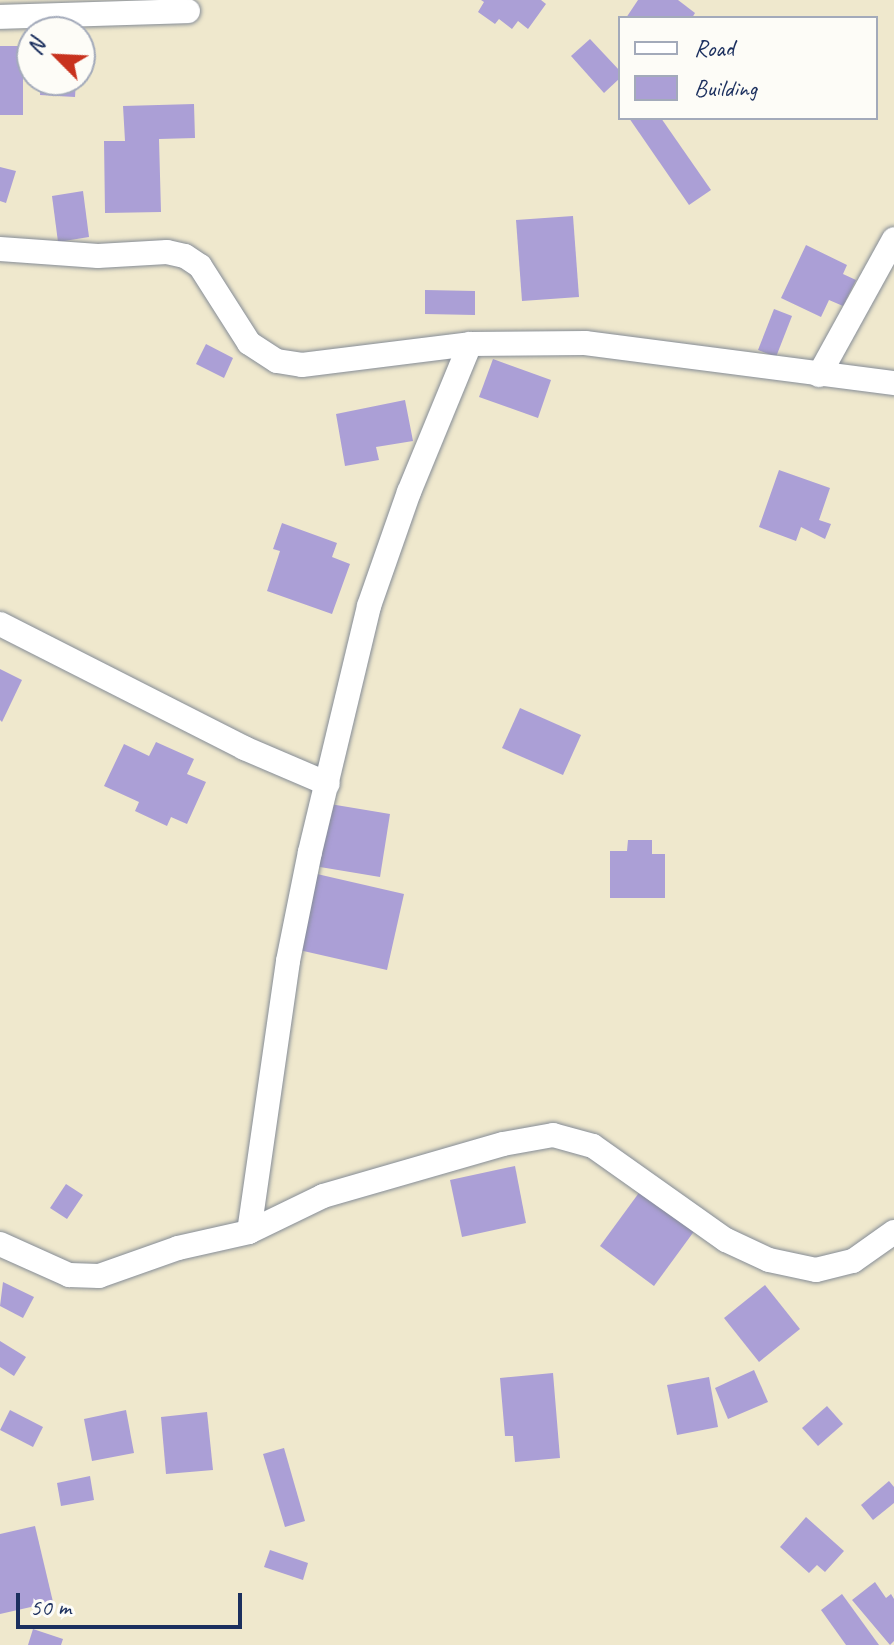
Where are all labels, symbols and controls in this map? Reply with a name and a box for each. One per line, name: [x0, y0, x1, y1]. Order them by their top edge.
north arrow: [16, 16, 96, 96]
legend: [618, 16, 878, 120]
text: Road: [694, 33, 734, 63]
text: N: [20, 35, 51, 59]
text: Building: [694, 73, 757, 103]
scale bar: [20, 1577, 246, 1627]
text: 50 m: [30, 1592, 71, 1622]

